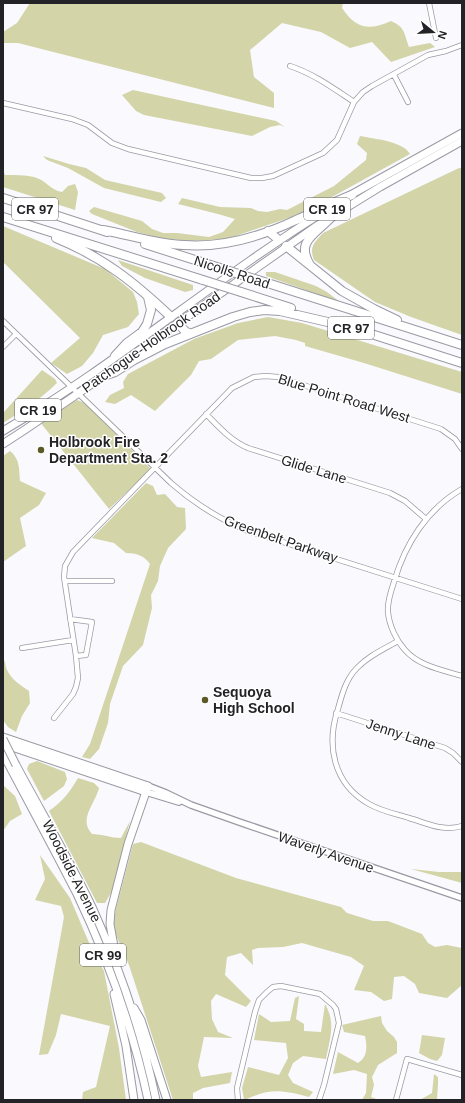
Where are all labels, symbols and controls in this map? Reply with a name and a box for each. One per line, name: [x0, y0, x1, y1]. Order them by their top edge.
north arrow: [413, 12, 453, 52]
text: N: [436, 29, 449, 41]
road number: CR 97: [12, 198, 58, 220]
road number: CR 19: [304, 198, 350, 220]
street label: Nicolls Road: [192, 252, 272, 292]
street label: Patchogue-Holbrook Road: [79, 288, 223, 396]
road number: CR 97: [328, 317, 374, 339]
street label: Blue Point Road West: [276, 370, 412, 426]
road number: CR 19: [15, 399, 61, 421]
place label: Holbrook Fire Department Sta. 2: [49, 434, 168, 466]
marker: Holbrook Fire Department Sta. 2: [36, 445, 46, 455]
street label: Glide Lane: [279, 451, 349, 487]
street label: Greenbelt Parkway: [222, 512, 340, 566]
place label: Sequoya High School: [213, 684, 295, 716]
marker: Sequoya High School: [200, 695, 210, 705]
street label: Jenny Lane: [364, 715, 438, 753]
street label: Woodside Avenue: [39, 817, 105, 925]
street label: Waverly Avenue: [276, 828, 376, 876]
road number: CR 99: [80, 944, 126, 966]

